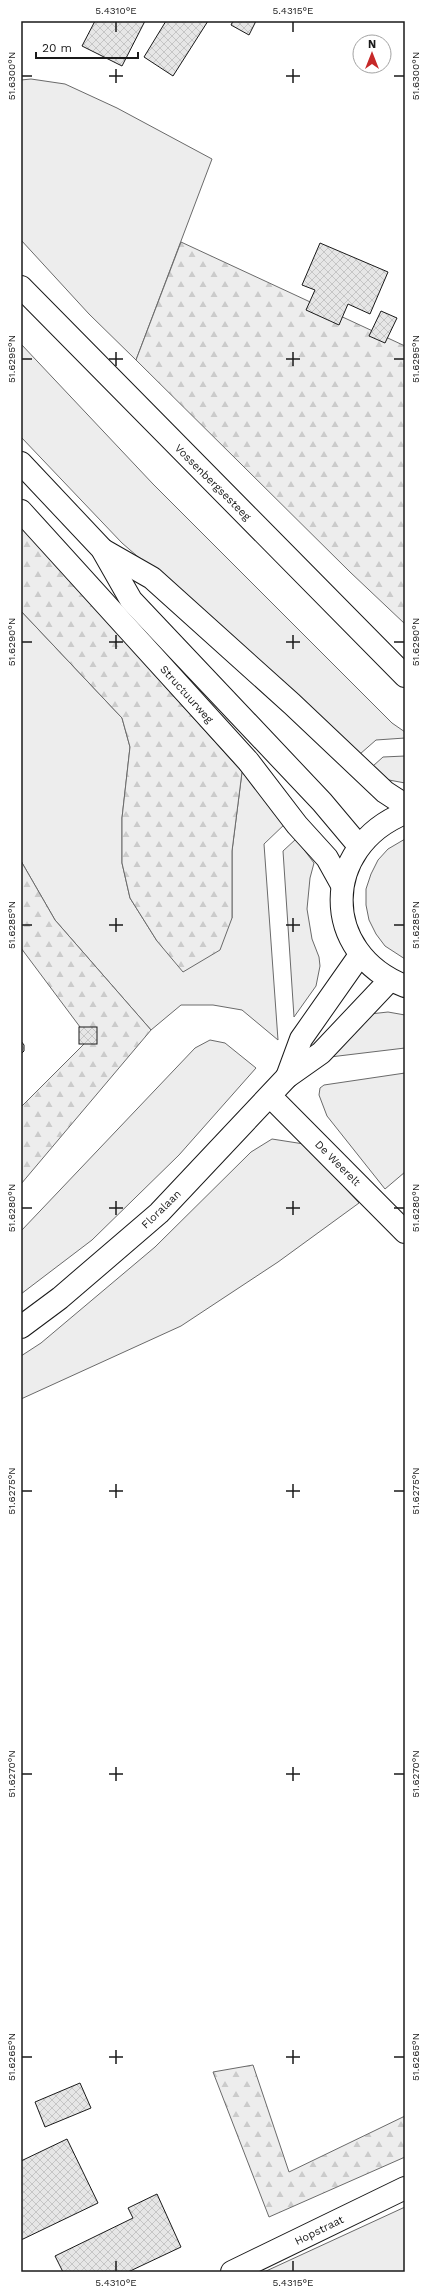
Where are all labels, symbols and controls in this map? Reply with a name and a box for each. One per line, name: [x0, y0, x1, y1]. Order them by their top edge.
text: 5.4310°E: [95, 5, 137, 16]
text: 5.4315°E: [272, 5, 314, 16]
scale bar: [36, 34, 138, 60]
north arrow: [352, 34, 392, 74]
text: N: [368, 38, 376, 51]
text: 20 m: [42, 41, 72, 55]
text: 51.6300°N: [6, 52, 17, 100]
text: 51.6300°N: [410, 52, 421, 100]
text: 51.6295°N: [6, 335, 17, 383]
text: 51.6295°N: [410, 335, 421, 383]
street label: Vossenbergsesteeg: [172, 442, 254, 523]
text: 51.6290°N: [6, 618, 17, 666]
text: 51.6290°N: [410, 618, 421, 666]
street label: Structuurweg: [157, 663, 216, 726]
text: 51.6285°N: [6, 901, 17, 949]
text: 51.6285°N: [410, 901, 421, 949]
street label: De Weerelt: [312, 1138, 363, 1189]
text: 51.6280°N: [6, 1184, 17, 1232]
text: 51.6280°N: [410, 1184, 421, 1232]
street label: Floralaan: [139, 1187, 184, 1231]
text: 51.6275°N: [6, 1467, 17, 1515]
text: 51.6275°N: [410, 1467, 421, 1515]
text: 51.6270°N: [6, 1750, 17, 1798]
text: 51.6270°N: [410, 1750, 421, 1798]
text: 51.6265°N: [6, 2033, 17, 2081]
text: 51.6265°N: [410, 2033, 421, 2081]
street label: Hopstraat: [293, 2213, 346, 2248]
text: 5.4310°E: [95, 2277, 137, 2288]
text: 5.4315°E: [272, 2277, 314, 2288]

